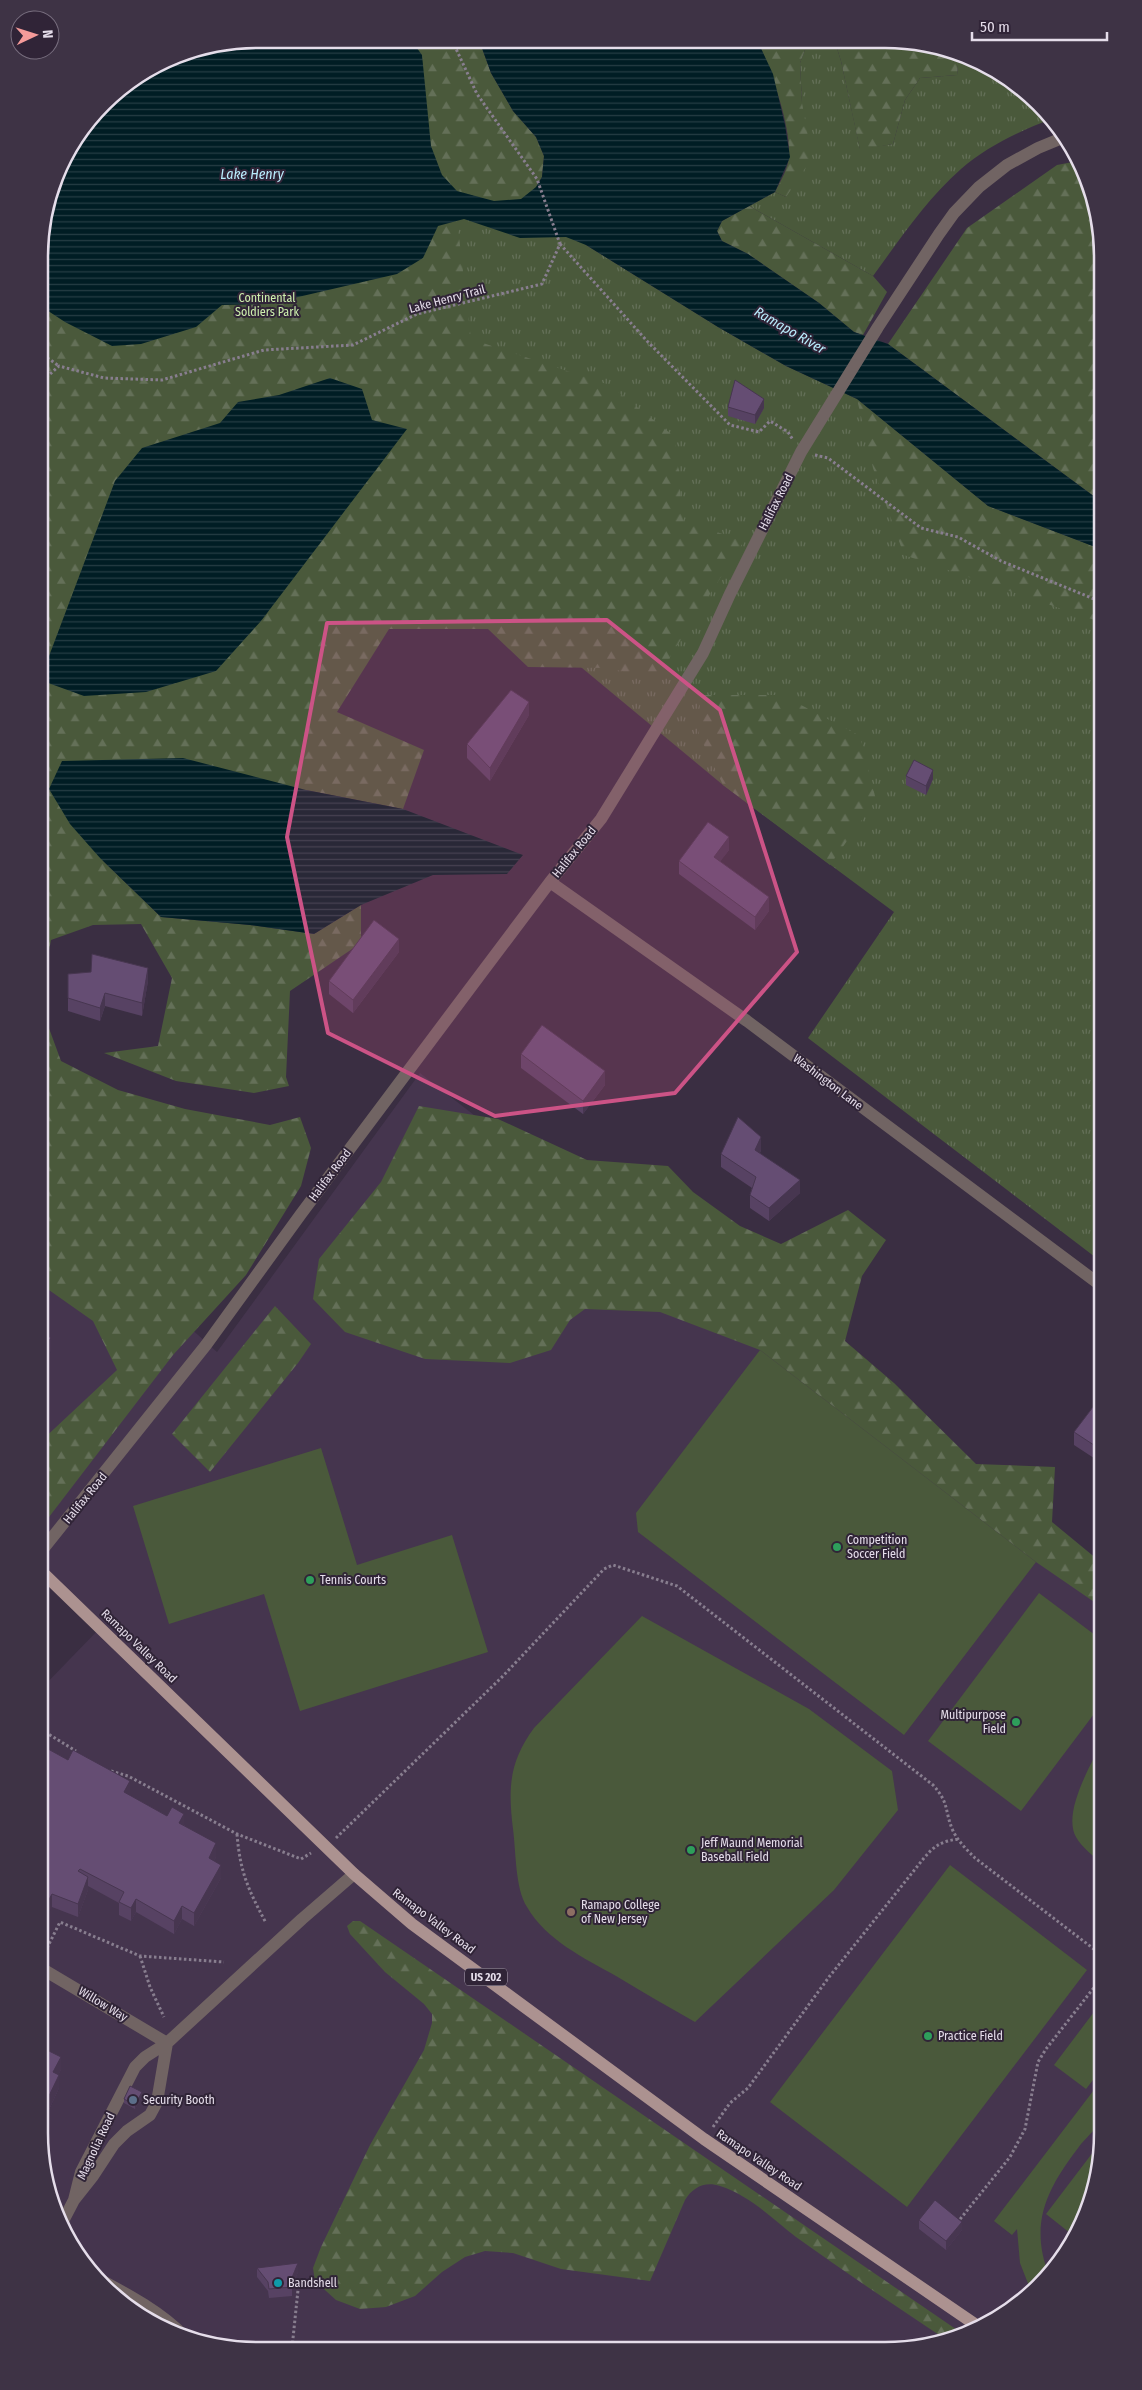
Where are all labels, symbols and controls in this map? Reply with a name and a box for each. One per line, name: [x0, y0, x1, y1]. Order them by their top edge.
north arrow: [10, 10, 60, 60]
scale bar: [972, 10, 1107, 42]
text: 50 m: [980, 18, 1010, 36]
text: N: [39, 29, 56, 39]
water label: Lake Henry: [220, 166, 284, 183]
street label: Lake Henry Trail: [407, 282, 487, 316]
park label: Continental Soldiers Park: [235, 291, 299, 319]
water label: Ramapo River: [751, 303, 829, 358]
street label: Halifax Road: [756, 471, 796, 533]
street label: Halifax Road: [549, 824, 599, 880]
street label: Washington Lane: [790, 1051, 866, 1113]
street label: Halifax Road: [306, 1146, 354, 1204]
street label: Halifax Road: [60, 1470, 110, 1526]
place label: Competition Soccer Field: [847, 1533, 907, 1561]
marker: Competition Soccer Field: [831, 1541, 843, 1553]
place label: Tennis Courts: [320, 1573, 386, 1587]
marker: Tennis Courts: [304, 1574, 316, 1586]
street label: Ramapo Valley Road: [98, 1606, 180, 1686]
place label: Multipurpose Field: [940, 1708, 1006, 1736]
marker: Multipurpose Field: [1010, 1716, 1022, 1728]
place label: Jeff Maund Memorial Baseball Field: [701, 1836, 803, 1864]
marker: Jeff Maund Memorial Baseball Field: [685, 1844, 697, 1856]
street label: Ramapo Valley Road: [390, 1885, 478, 1957]
place label: Ramapo College of New Jersey: [581, 1898, 660, 1926]
marker: Ramapo College of New Jersey: [565, 1906, 577, 1918]
road number: US 202: [465, 1968, 507, 1985]
street label: Willow Way: [76, 1984, 131, 2024]
place label: Practice Field: [938, 2029, 1003, 2043]
marker: Practice Field: [922, 2030, 934, 2042]
place label: Security Booth: [143, 2093, 215, 2107]
marker: Security Booth: [127, 2094, 139, 2106]
street label: Magnolia Road: [74, 2110, 118, 2182]
street label: Ramapo Valley Road: [714, 2126, 804, 2194]
place label: Bandshell: [288, 2276, 337, 2290]
marker: Bandshell: [272, 2277, 284, 2289]

